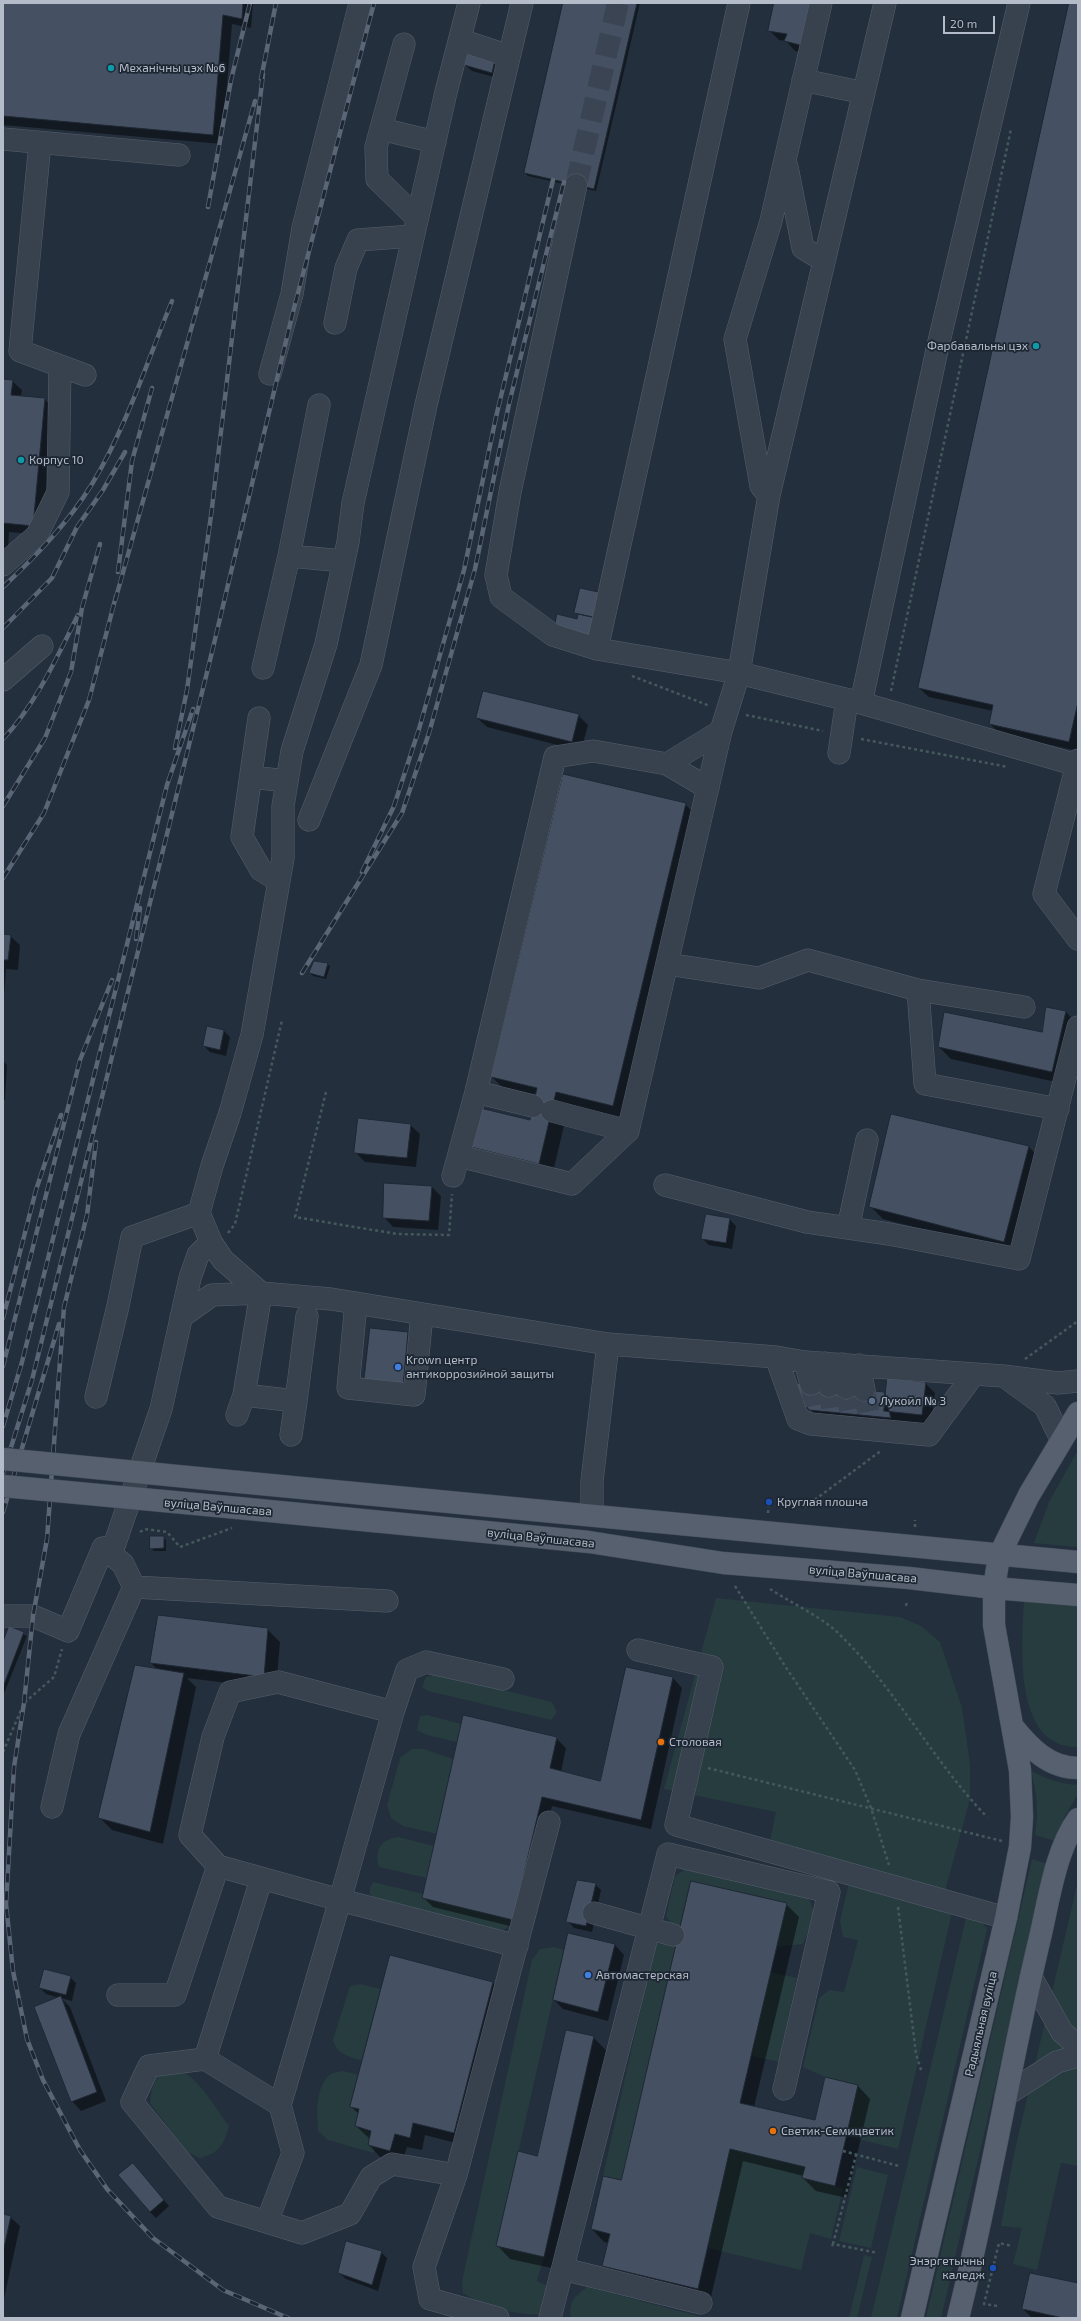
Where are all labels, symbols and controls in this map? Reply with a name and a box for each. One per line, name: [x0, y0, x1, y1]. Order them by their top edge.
scale bar: [945, 8, 997, 34]
text: 20 m: [950, 16, 977, 30]
place label: Механічны цэх №6: [119, 61, 225, 75]
marker: Механічны цэх №6: [106, 63, 116, 73]
place label: Фарбавальны цэх: [927, 339, 1028, 353]
marker: Фарбавальны цэх: [1031, 341, 1041, 351]
place label: Корпус 10: [29, 453, 84, 467]
marker: Корпус 10: [16, 455, 26, 465]
place label: Krown центр антикоррозийной защиты: [406, 1353, 554, 1381]
marker: Krown центр антикоррозийной защиты: [393, 1362, 403, 1372]
place label: Лукойл № 3: [880, 1394, 946, 1408]
marker: Лукойл № 3: [867, 1396, 877, 1406]
street label: вуліца Ваўпшасава: [163, 1495, 273, 1519]
place label: Круглая плошча: [777, 1495, 868, 1509]
marker: Круглая плошча: [764, 1497, 774, 1507]
street label: вуліца Ваўпшасава: [486, 1525, 596, 1551]
street label: вуліца Ваўпшасава: [808, 1562, 918, 1586]
place label: Столовая: [669, 1735, 722, 1749]
marker: Столовая: [656, 1737, 666, 1747]
place label: Автомастерская: [596, 1968, 689, 1982]
marker: Автомастерская: [583, 1970, 593, 1980]
street label: Радыяльная вуліца: [962, 1970, 1000, 2078]
place label: Светик-Семицветик: [781, 2124, 894, 2138]
marker: Светик-Семицветик: [768, 2126, 778, 2136]
place label: Энэргетычны каледж: [910, 2254, 985, 2282]
marker: Энэргетычны каледж: [988, 2263, 998, 2273]

